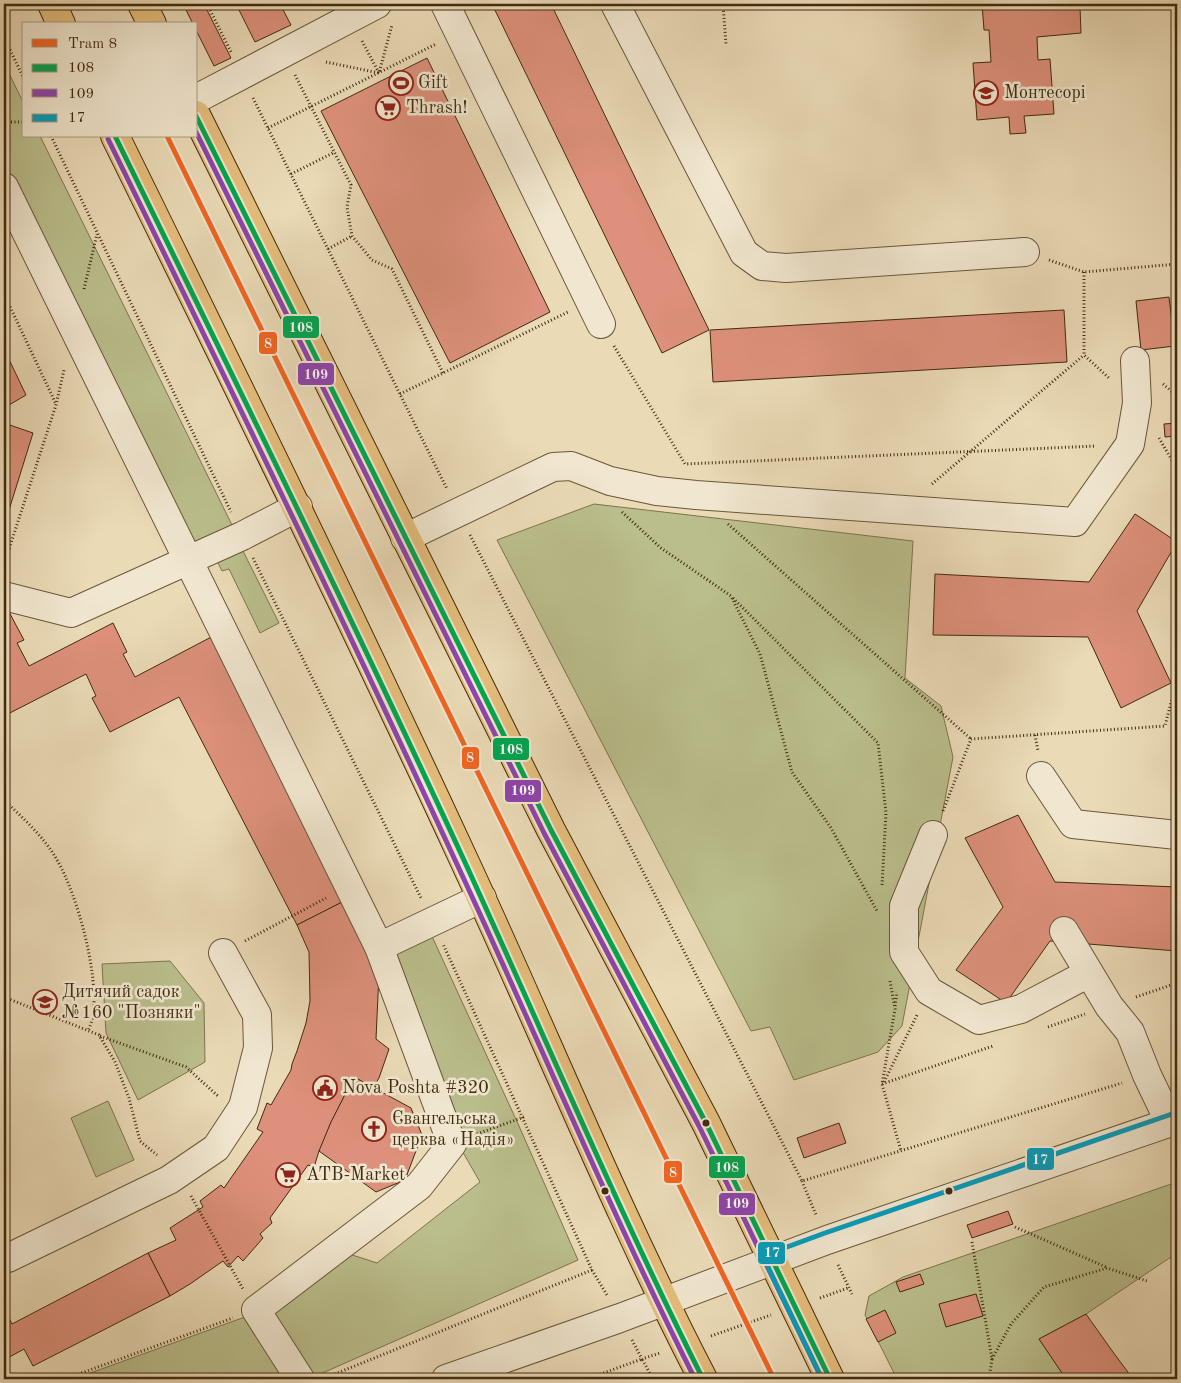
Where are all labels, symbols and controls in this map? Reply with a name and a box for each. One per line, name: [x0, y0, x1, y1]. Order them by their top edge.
legend: [22, 22, 198, 138]
text: Tram 8: [68, 37, 117, 52]
text: 108: [68, 61, 94, 76]
sports icon: Gift: [388, 70, 414, 96]
place label: Gift: [418, 74, 448, 92]
school or university icon: Монтесорі: [973, 80, 999, 106]
place label: Монтесорі: [1004, 84, 1086, 102]
text: 109: [68, 87, 94, 102]
supermarket icon: Thrash!: [375, 95, 401, 121]
place label: Thrash!: [406, 99, 468, 117]
text: 17: [68, 111, 85, 126]
line badge: 108: [282, 315, 320, 339]
text: 108: [289, 321, 313, 335]
line badge: 8: [258, 331, 278, 355]
text: 8: [264, 337, 272, 351]
line badge: 109: [297, 362, 335, 386]
text: 109: [304, 368, 328, 382]
line badge: 108: [492, 737, 530, 761]
text: 108: [499, 743, 523, 757]
line badge: 8: [461, 746, 480, 770]
text: 8: [466, 751, 474, 765]
line badge: 109: [504, 779, 542, 803]
text: 109: [511, 784, 535, 798]
place label: Дитячий садок №160 "Позняки": [62, 983, 201, 1022]
school or university icon: Дитячий садок №160 "Позняки": [32, 989, 58, 1015]
public building icon: Nova Poshta #320: [312, 1075, 338, 1101]
place label: Nova Poshta #320: [342, 1079, 489, 1097]
place label: Євангельська церква «Надія»: [392, 1110, 514, 1149]
church icon: Євангельська церква «Надія»: [361, 1116, 387, 1142]
unlabelled marker: [701, 1118, 711, 1128]
line badge: 17: [1026, 1147, 1055, 1171]
text: 17: [1032, 1153, 1048, 1167]
line badge: 108: [708, 1155, 746, 1179]
line badge: 8: [663, 1160, 683, 1184]
text: 108: [715, 1161, 739, 1175]
supermarket icon: ATB-Market: [275, 1162, 301, 1188]
place label: ATB-Market: [306, 1166, 405, 1184]
text: 8: [669, 1166, 677, 1180]
unlabelled marker: [600, 1186, 610, 1196]
unlabelled marker: [944, 1186, 954, 1196]
line badge: 109: [718, 1192, 756, 1216]
text: 109: [725, 1197, 749, 1211]
line badge: 17: [757, 1241, 786, 1265]
text: 17: [764, 1246, 780, 1260]

